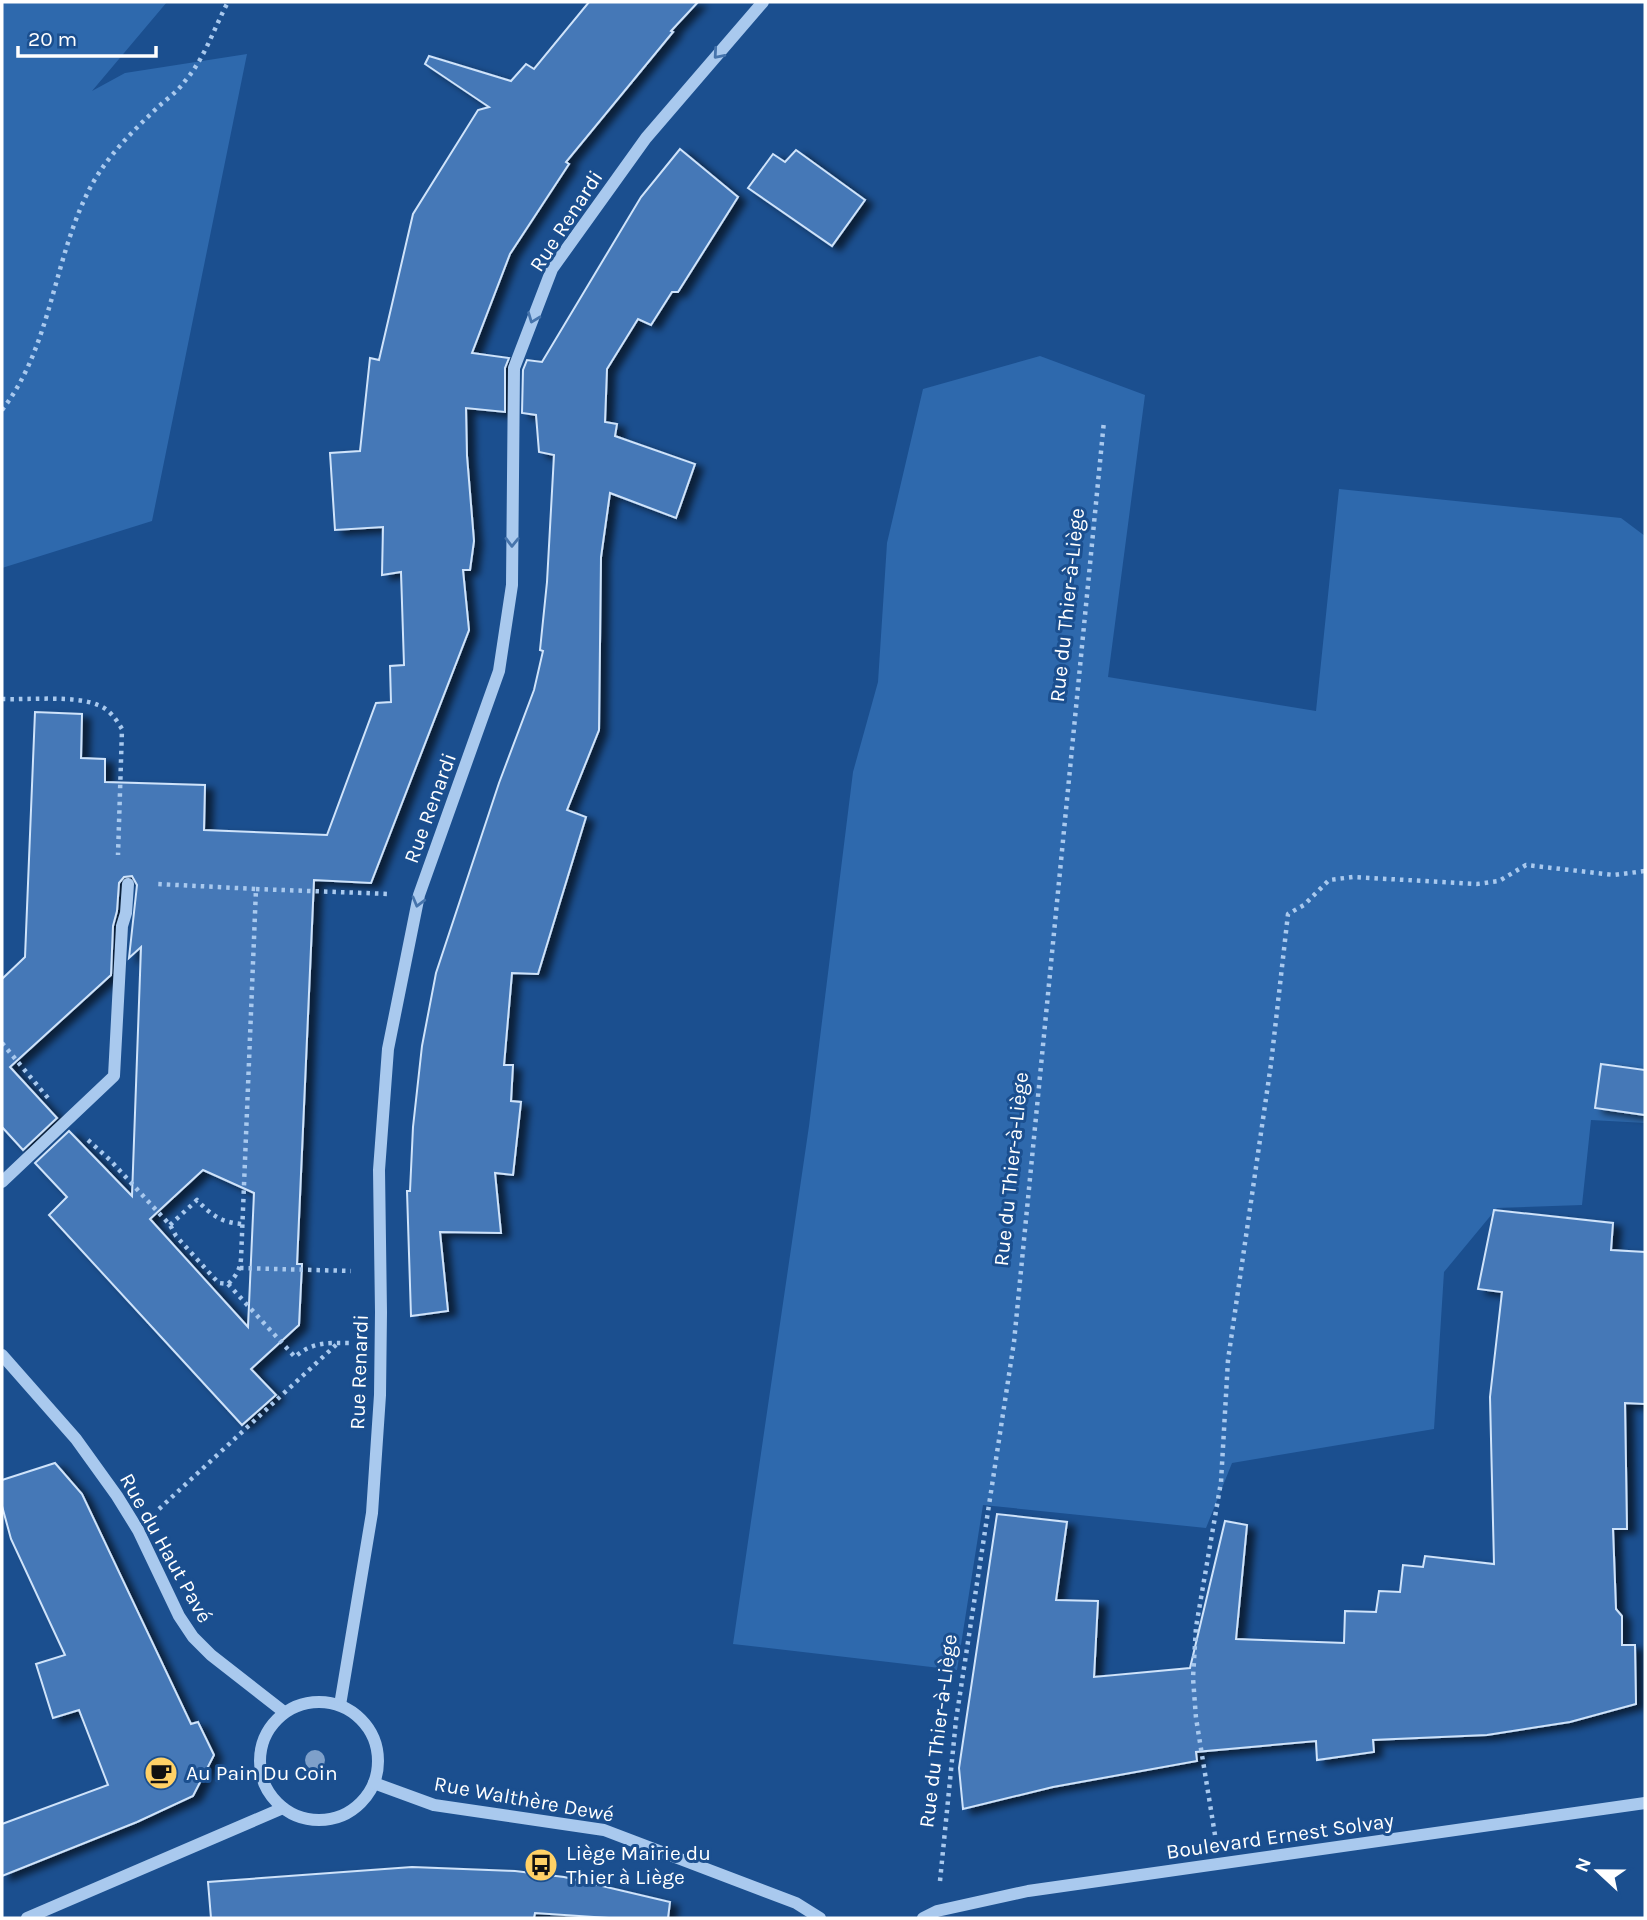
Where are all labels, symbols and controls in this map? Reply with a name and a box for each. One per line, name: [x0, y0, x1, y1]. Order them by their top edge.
scale bar: [18, 14, 156, 58]
text: 20 m: [28, 27, 77, 51]
one-way arrow: [714, 46, 727, 58]
street label: Rue Renardi: [524, 166, 608, 276]
one-way arrow: [527, 312, 541, 324]
street label: Rue du Thier-à-Liège: [1045, 507, 1089, 703]
one-way arrow: [504, 538, 520, 548]
street label: Rue Renardi: [399, 750, 461, 866]
one-way arrow: [412, 896, 426, 908]
street label: Rue du Thier-à-Liège: [989, 1071, 1033, 1267]
street label: Rue Renardi: [345, 1314, 373, 1430]
street label: Rue du Haut Pavé: [115, 1469, 217, 1627]
street label: Rue du Thier-à-Liège: [914, 1633, 962, 1829]
cafe icon: Au Pain Du Coin: [142, 1754, 180, 1792]
place label: Au Pain Du Coin: [186, 1761, 338, 1785]
street label: Rue Walthère Dewé: [432, 1771, 616, 1827]
street label: Boulevard Ernest Solvay: [1165, 1808, 1396, 1864]
north arrow: [1563, 1836, 1633, 1906]
place label: Liège Mairie du Thier à Liège: [566, 1841, 711, 1889]
bus stop icon: Liège Mairie du Thier à Liège: [522, 1846, 560, 1884]
text: N: [1570, 1855, 1596, 1875]

